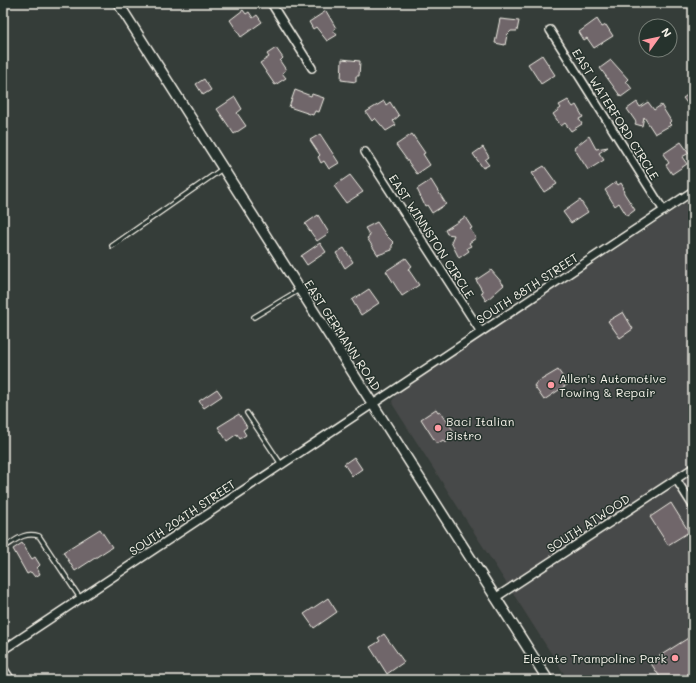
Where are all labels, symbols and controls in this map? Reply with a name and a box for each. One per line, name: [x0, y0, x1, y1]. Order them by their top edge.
north arrow: [638, 18, 678, 58]
text: N: [658, 25, 675, 40]
street label: EAST WATERFORD CIRCLE: [569, 45, 663, 183]
street label: EAST WINNSTON CIRCLE: [386, 171, 478, 301]
street label: SOUTH 88TH STREET: [473, 249, 581, 327]
street label: EAST GERMANN ROAD: [301, 277, 385, 393]
place label: Allen's Automotive Towing & Repair: [559, 370, 666, 400]
marker: Allen's Automotive Towing & Repair: [546, 380, 556, 390]
place label: Baci Italian Bistro: [446, 413, 514, 443]
marker: Baci Italian Bistro: [433, 423, 443, 433]
street label: SOUTH 204TH STREET: [126, 475, 239, 559]
street label: SOUTH ATWOOD: [543, 490, 633, 556]
place label: Elevate Trampoline Park: [523, 650, 667, 666]
marker: Elevate Trampoline Park: [670, 653, 680, 663]

